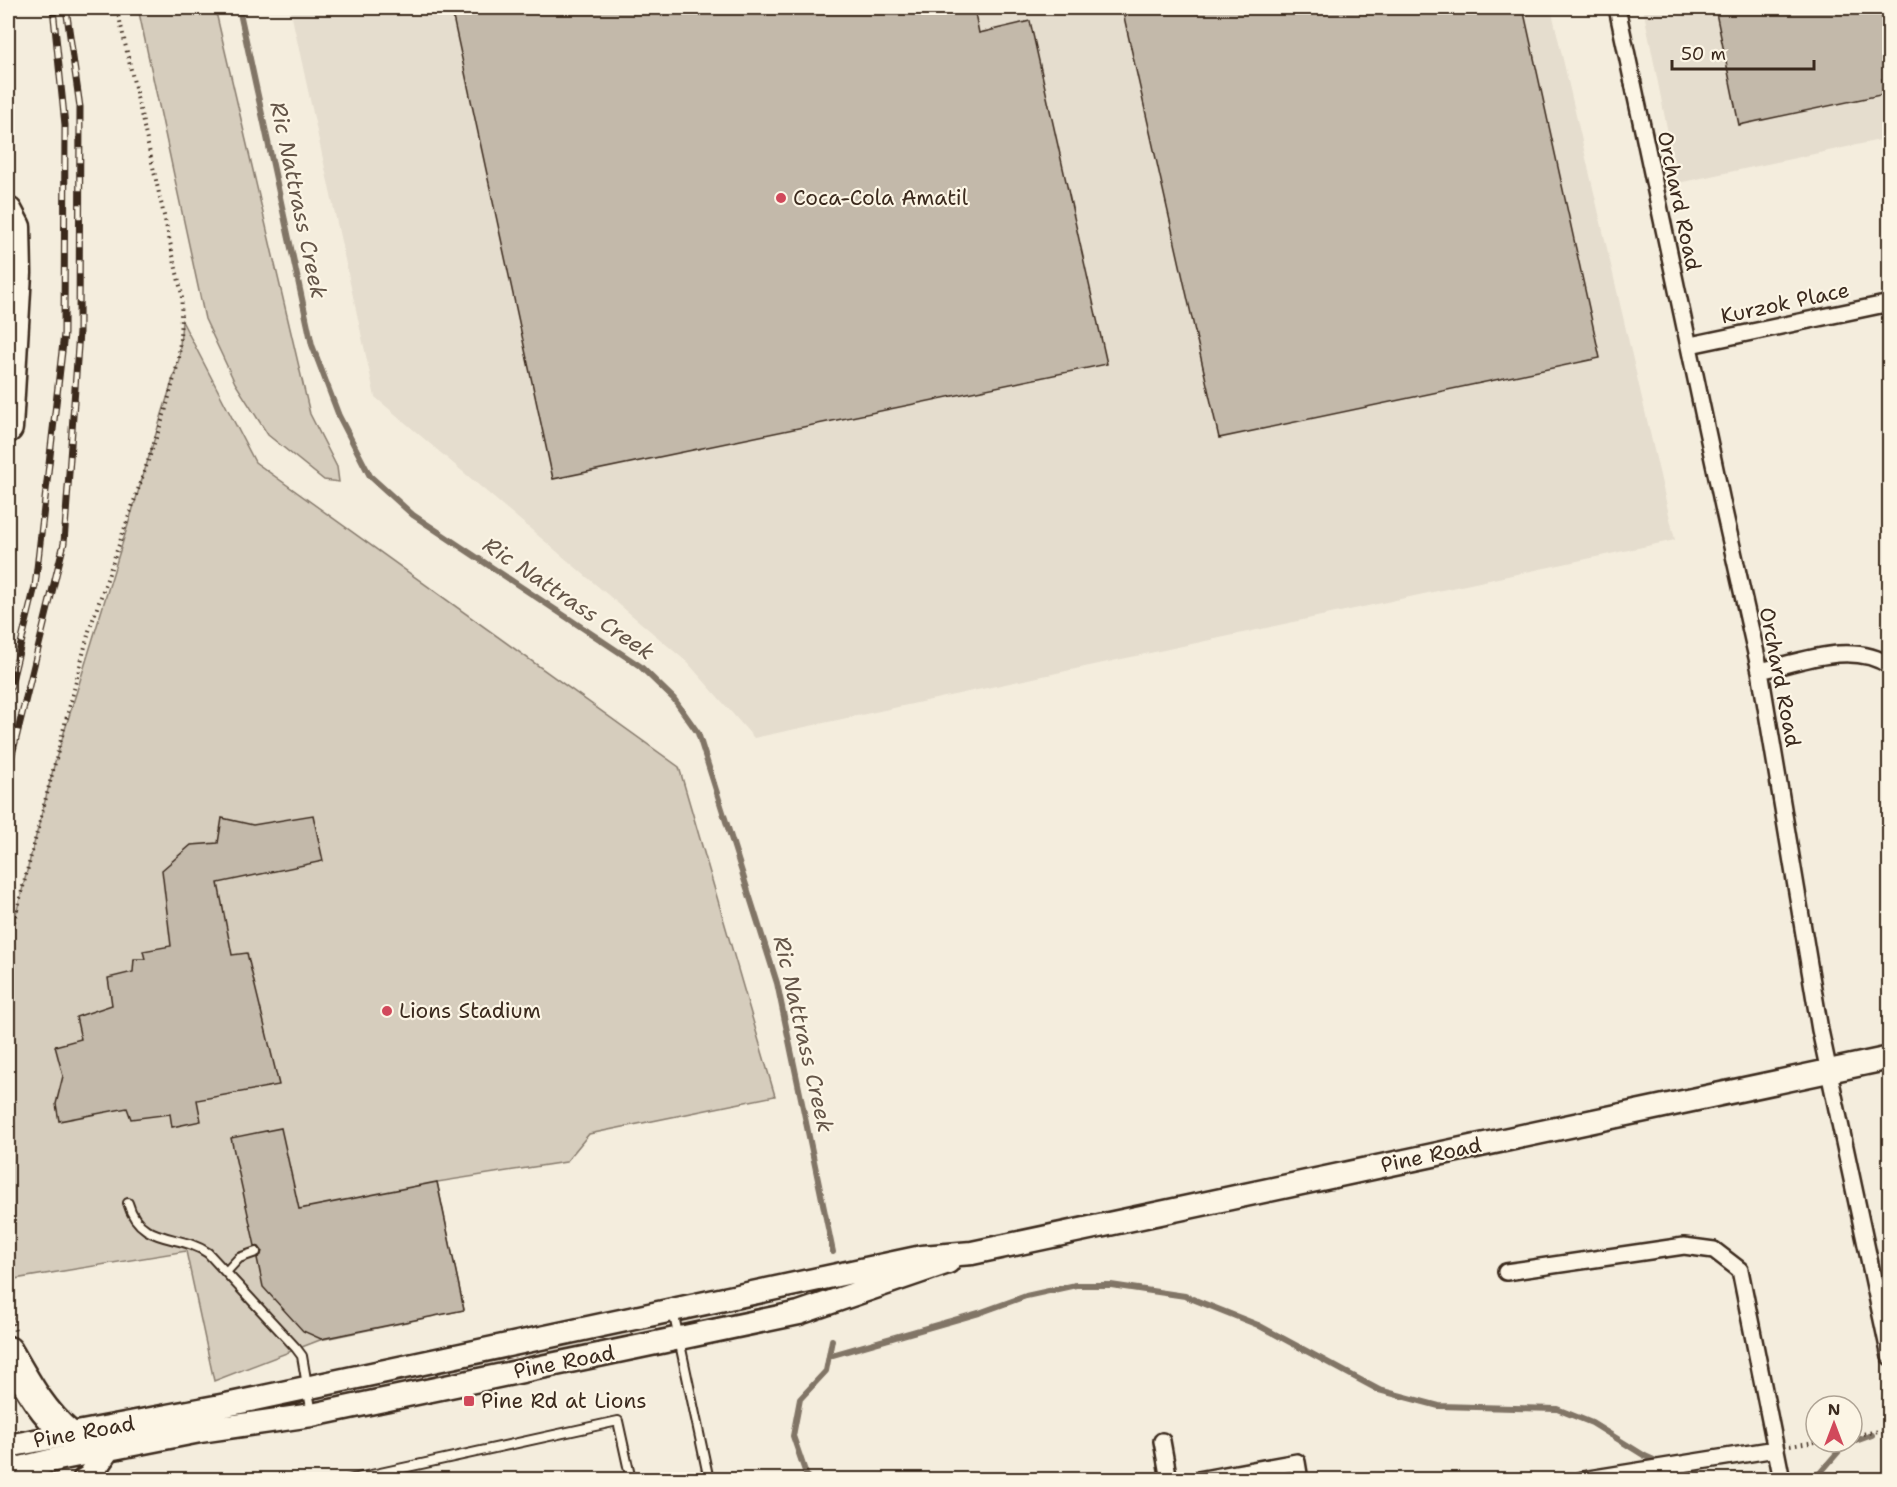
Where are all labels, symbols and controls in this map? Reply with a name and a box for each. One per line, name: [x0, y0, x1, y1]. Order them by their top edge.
scale bar: [1672, 33, 1814, 71]
text: 50 m: [1681, 42, 1726, 66]
water label: Ric Nattrass Creek: [263, 99, 334, 302]
street label: Orchard Road: [1651, 129, 1707, 273]
place label: Coca-Cola Amatil: [793, 184, 969, 212]
marker: Coca-Cola Amatil: [774, 191, 788, 205]
street label: Kurzok Place: [1718, 276, 1852, 330]
water label: Ric Nattrass Creek: [477, 530, 660, 667]
street label: Orchard Road: [1753, 605, 1807, 749]
water label: Ric Nattrass Creek: [767, 933, 840, 1136]
place label: Lions Stadium: [399, 997, 541, 1025]
marker: Lions Stadium: [380, 1004, 394, 1018]
street label: Pine Road: [1378, 1131, 1484, 1179]
street label: Pine Road: [511, 1339, 617, 1385]
place label: Pine Rd at Lions: [481, 1387, 647, 1415]
marker: Pine Rd at Lions: [462, 1394, 476, 1408]
north arrow: [1804, 1394, 1864, 1454]
text: N: [1828, 1399, 1840, 1420]
street label: Pine Road: [31, 1409, 137, 1455]

